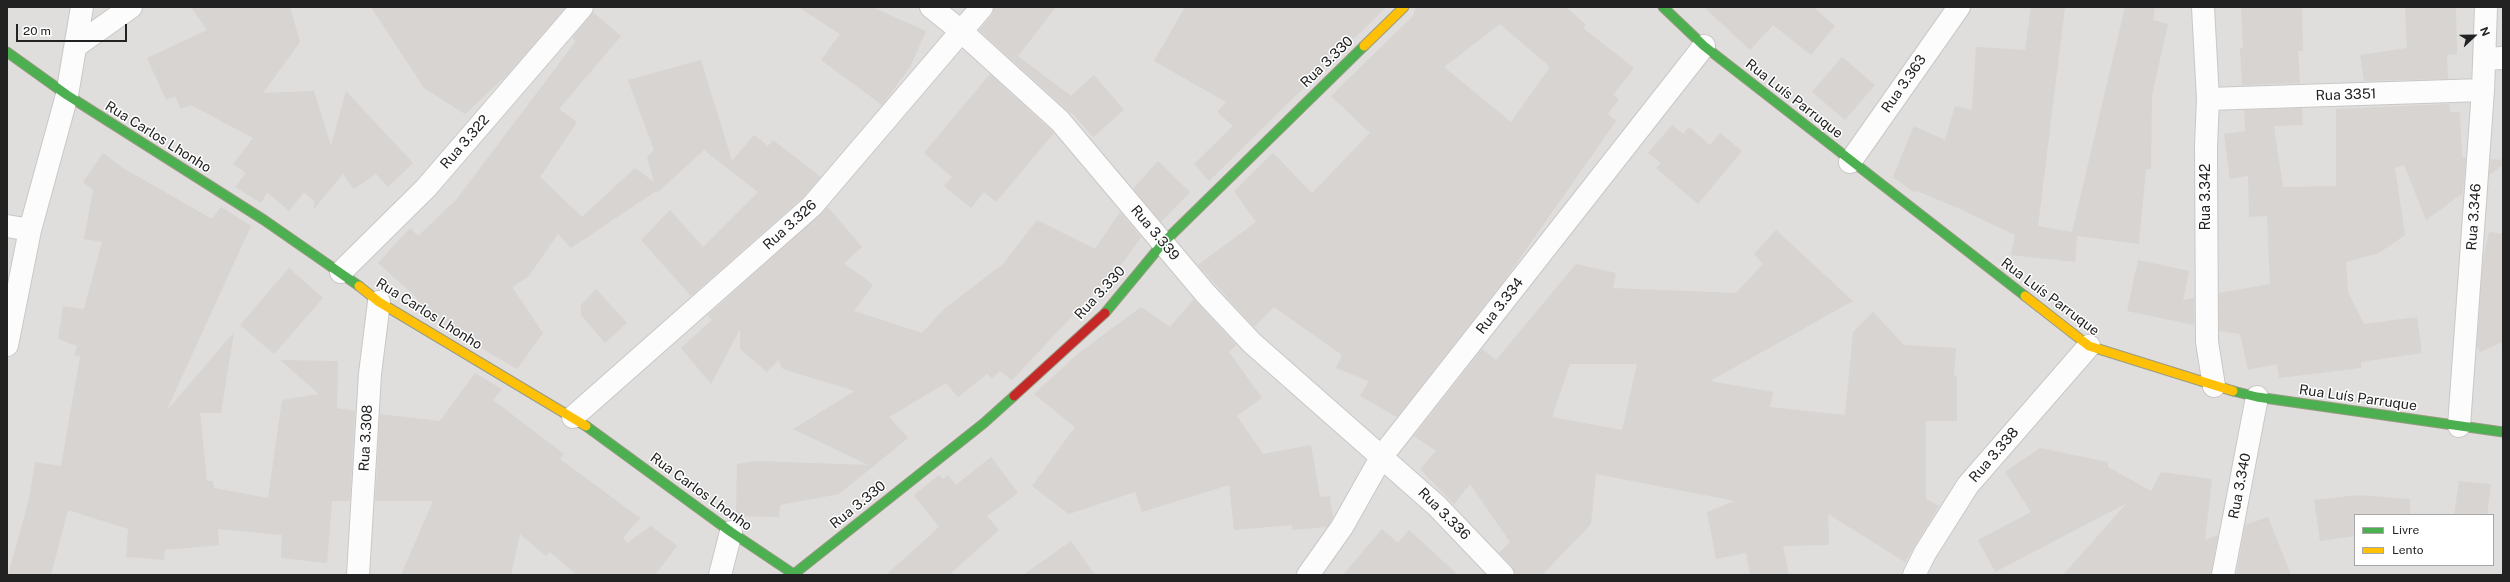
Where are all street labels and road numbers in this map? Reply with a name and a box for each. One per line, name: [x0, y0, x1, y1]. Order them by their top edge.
street label: Rua 3.330: [1297, 33, 1357, 91]
street label: Rua 3.363: [1878, 52, 1930, 116]
street label: Rua Luís Parruque: [1742, 56, 1846, 142]
street label: Rua 3351: [2315, 86, 2377, 104]
street label: Rua Carlos Lhonho: [102, 98, 214, 176]
street label: Rua 3.322: [437, 112, 493, 172]
street label: Rua 3.342: [2198, 164, 2214, 230]
street label: Rua 3.346: [2463, 183, 2485, 251]
street label: Rua 3.326: [760, 197, 820, 253]
street label: Rua 3.339: [1127, 202, 1183, 264]
street label: Rua Luís Parruque: [1997, 255, 2103, 339]
street label: Rua 3.330: [1071, 263, 1129, 323]
street label: Rua 3.334: [1473, 274, 1527, 338]
street label: Rua Carlos Lhonho: [373, 275, 485, 353]
street label: Rua Luís Parruque: [2298, 381, 2418, 415]
street label: Rua 3.308: [356, 404, 376, 472]
street label: Rua 3.338: [1966, 424, 2022, 486]
street label: Rua Carlos Lhonho: [647, 449, 755, 535]
street label: Rua 3.340: [2225, 452, 2255, 520]
street label: Rua 3.330: [827, 478, 889, 532]
street label: Rua 3.336: [1414, 484, 1474, 544]

